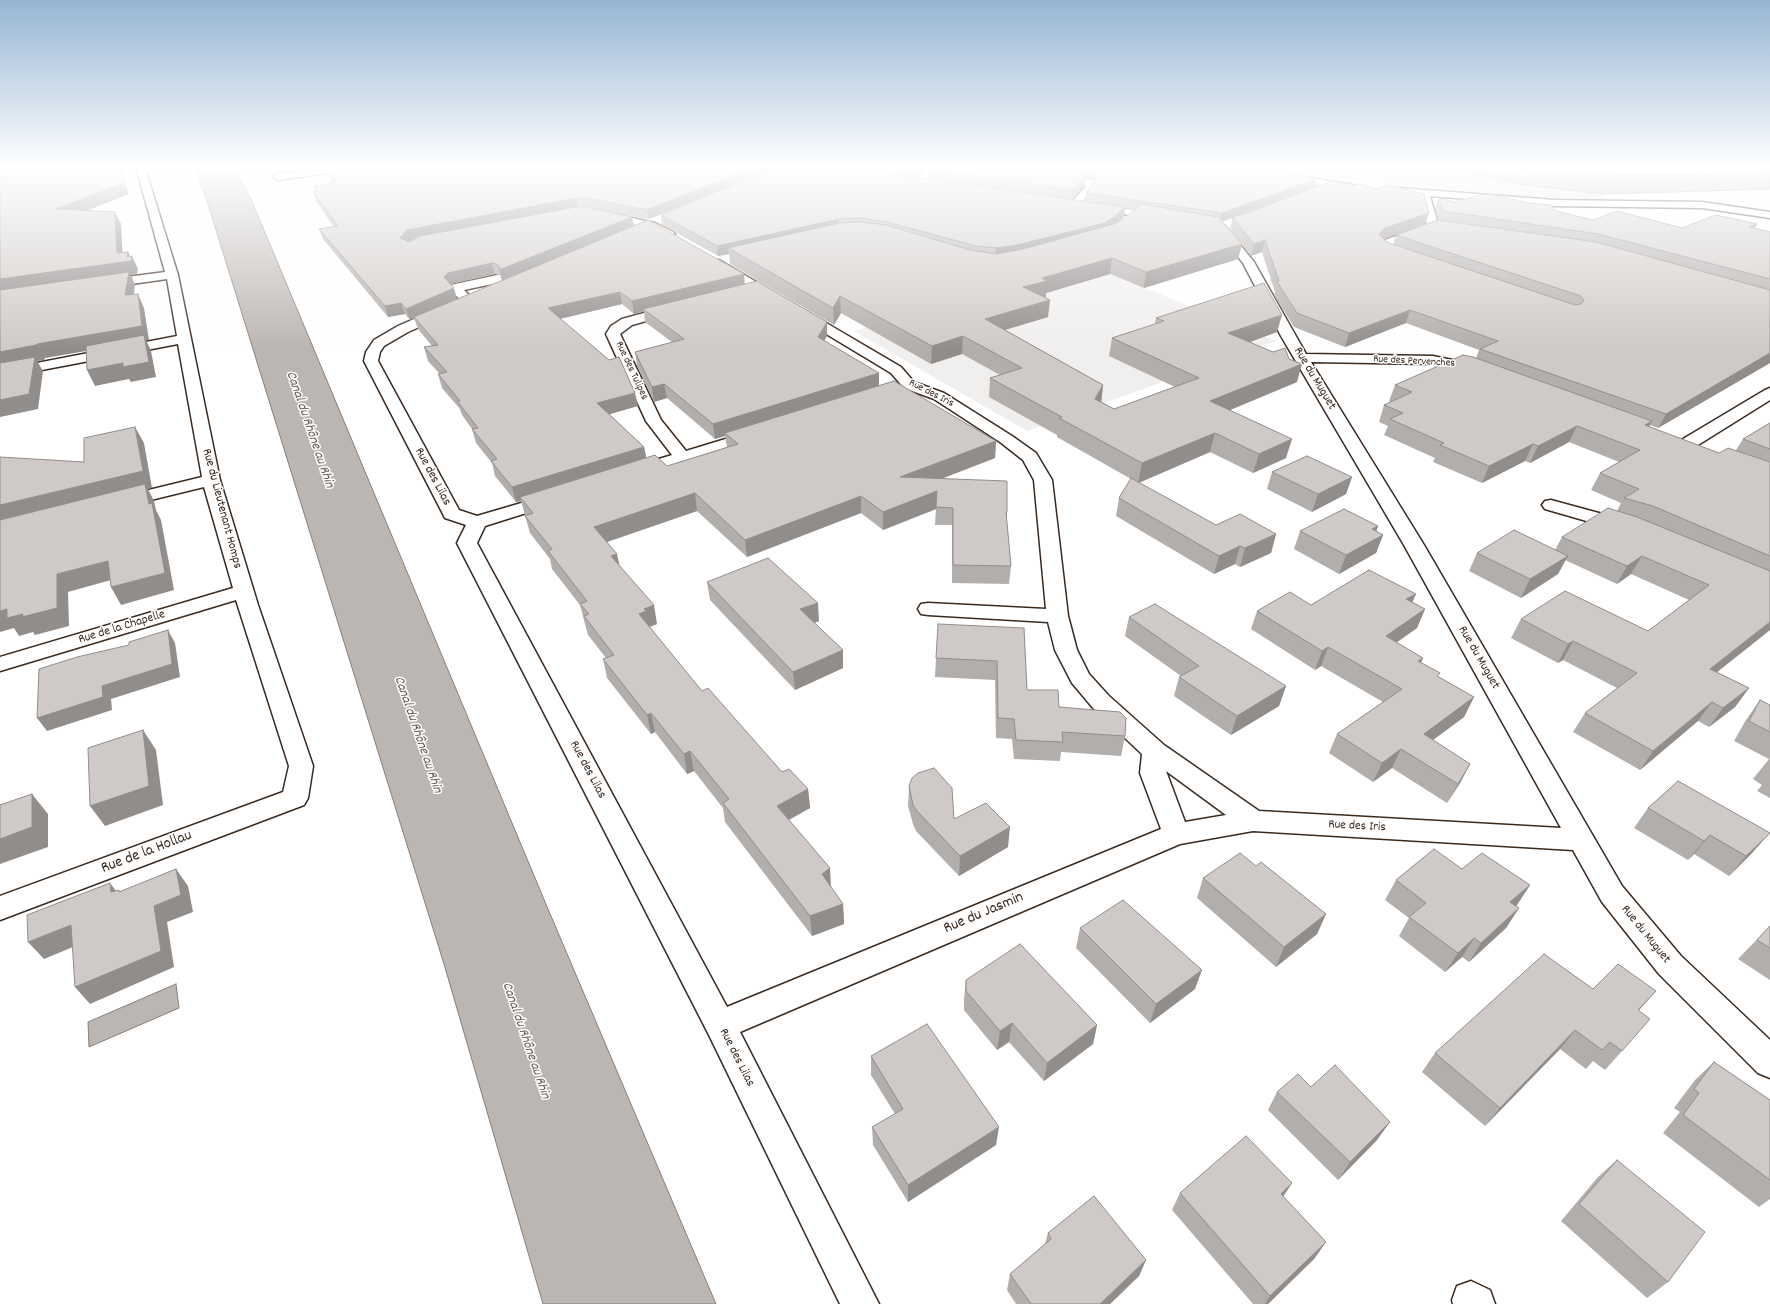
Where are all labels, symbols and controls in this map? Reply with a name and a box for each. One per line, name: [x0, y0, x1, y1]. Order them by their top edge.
street label: Rue des Tulipes: [612, 340, 650, 402]
street label: Rue du Muguet: [1289, 345, 1339, 413]
street label: Rue des Pervenches: [1373, 353, 1455, 371]
water label: Canal du Rhône au Rhin: [281, 369, 337, 491]
street label: Rue des Iris: [906, 377, 956, 411]
street label: Rue des Lilas: [410, 445, 454, 509]
street label: Rue du Lieutenant Homps: [197, 447, 245, 571]
street label: Rue de la Chapelle: [77, 607, 167, 649]
street label: Rue du Muguet: [1454, 624, 1502, 692]
water label: Canal du Rhône au Rhin: [389, 674, 445, 796]
street label: Rue des Lilas: [565, 738, 609, 802]
street label: Rue des Iris: [1328, 818, 1386, 836]
street label: Rue de la Hollau: [99, 827, 195, 879]
street label: Rue du Jasmin: [941, 889, 1027, 939]
street label: Rue du Muguet: [1617, 903, 1673, 967]
water label: Canal du Rhône au Rhin: [497, 980, 553, 1102]
street label: Rue des Lilas: [715, 1026, 757, 1090]

